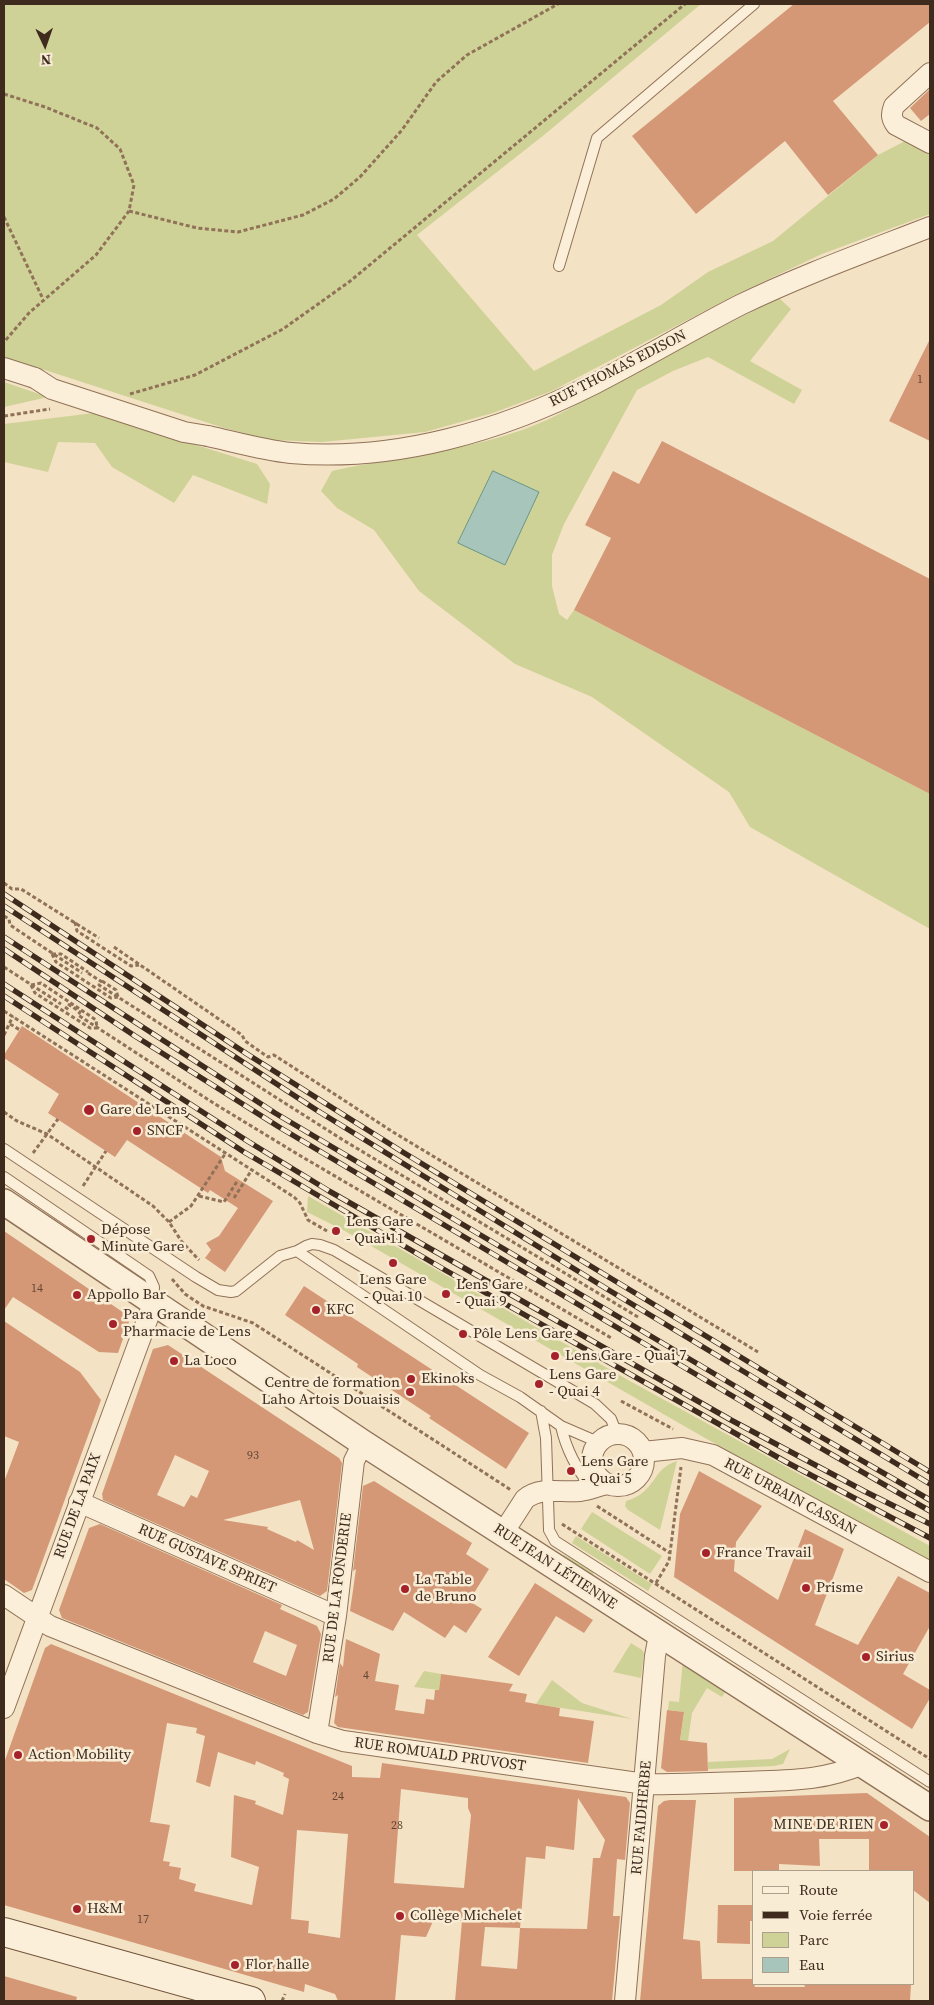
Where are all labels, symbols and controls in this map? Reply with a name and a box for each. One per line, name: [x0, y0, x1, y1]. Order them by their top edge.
north arrow: [20, 20, 70, 70]
text: N: [40, 50, 51, 70]
street label: RUE THOMAS EDISON: [546, 327, 690, 411]
house number: 1: [917, 373, 923, 387]
place label: Gare de Lens: [100, 1101, 187, 1119]
marker: Gare de Lens: [82, 1103, 96, 1117]
place label: SNCF: [147, 1122, 183, 1140]
marker: SNCF: [131, 1125, 143, 1137]
place label: Lens Gare - Quai 11: [346, 1213, 413, 1248]
place label: Dépose Minute Gare: [101, 1221, 184, 1256]
marker: Lens Gare - Quai 11: [330, 1225, 342, 1237]
marker: Dépose Minute Gare: [85, 1233, 97, 1245]
marker: Lens Gare - Quai 10: [387, 1257, 399, 1269]
place label: Lens Gare - Quai 10: [359, 1271, 427, 1306]
place label: Lens Gare - Quai 9: [456, 1276, 523, 1311]
house number: 14: [31, 1282, 43, 1296]
place label: Appollo Bar: [87, 1286, 166, 1304]
marker: Lens Gare - Quai 9: [440, 1288, 452, 1300]
marker: Appollo Bar: [71, 1289, 83, 1301]
place label: KFC: [326, 1301, 354, 1319]
marker: KFC: [310, 1304, 322, 1316]
place label: Para Grande Pharmacie de Lens: [123, 1306, 251, 1341]
marker: Para Grande Pharmacie de Lens: [107, 1318, 119, 1330]
place label: Pôle Lens Gare: [473, 1325, 573, 1343]
marker: Pôle Lens Gare: [457, 1328, 469, 1340]
place label: Lens Gare - Quai 7: [565, 1347, 686, 1365]
marker: Lens Gare - Quai 7: [549, 1350, 561, 1362]
place label: La Loco: [184, 1352, 237, 1370]
marker: La Loco: [168, 1355, 180, 1367]
place label: Lens Gare - Quai 4: [549, 1366, 616, 1401]
place label: Ekinoks: [421, 1370, 474, 1388]
marker: Ekinoks: [405, 1373, 417, 1385]
place label: Centre de formation Laho Artois Douaisis: [261, 1374, 400, 1409]
marker: Lens Gare - Quai 4: [533, 1378, 545, 1390]
marker: Centre de formation Laho Artois Douaisis: [404, 1386, 416, 1398]
house number: 93: [247, 1449, 259, 1463]
street label: RUE DE LA PAIX: [51, 1451, 105, 1561]
place label: Lens Gare - Quai 5: [581, 1453, 648, 1488]
street label: RUE URBAIN CASSAN: [721, 1455, 859, 1539]
marker: Lens Gare - Quai 5: [565, 1465, 577, 1477]
street label: RUE DE LA FONDERIE: [320, 1512, 356, 1664]
street label: RUE GUSTAVE SPRIET: [135, 1520, 279, 1598]
street label: RUE JEAN LÉTIENNE: [490, 1520, 620, 1614]
place label: France Travail: [716, 1544, 812, 1562]
marker: France Travail: [700, 1547, 712, 1559]
place label: La Table de Bruno: [415, 1571, 476, 1606]
place label: Prisme: [816, 1579, 863, 1597]
marker: Prisme: [800, 1582, 812, 1594]
marker: La Table de Bruno: [399, 1583, 411, 1595]
place label: Sirius: [876, 1648, 914, 1666]
marker: Sirius: [860, 1651, 872, 1663]
house number: 4: [363, 1669, 369, 1683]
street label: RUE ROMUALD PRUVOST: [353, 1734, 527, 1776]
place label: Action Mobility: [28, 1746, 131, 1764]
marker: Action Mobility: [12, 1749, 24, 1761]
street label: RUE FAIDHERBE: [628, 1760, 656, 1876]
house number: 24: [332, 1790, 344, 1804]
place label: MINE DE RIEN: [773, 1816, 874, 1834]
house number: 28: [391, 1819, 403, 1833]
marker: MINE DE RIEN: [878, 1819, 890, 1831]
legend: [752, 1870, 914, 1985]
text: Route: [799, 1879, 838, 1900]
place label: H&M: [87, 1900, 123, 1918]
marker: H&M: [71, 1903, 83, 1915]
text: Voie ferrée: [799, 1904, 872, 1925]
place label: Collège Michelet: [410, 1907, 522, 1925]
marker: Collège Michelet: [394, 1910, 406, 1922]
house number: 17: [137, 1913, 149, 1927]
text: Parc: [799, 1929, 829, 1950]
text: Eau: [799, 1954, 824, 1975]
place label: Flor halle: [245, 1956, 309, 1974]
marker: Flor halle: [229, 1959, 241, 1971]

